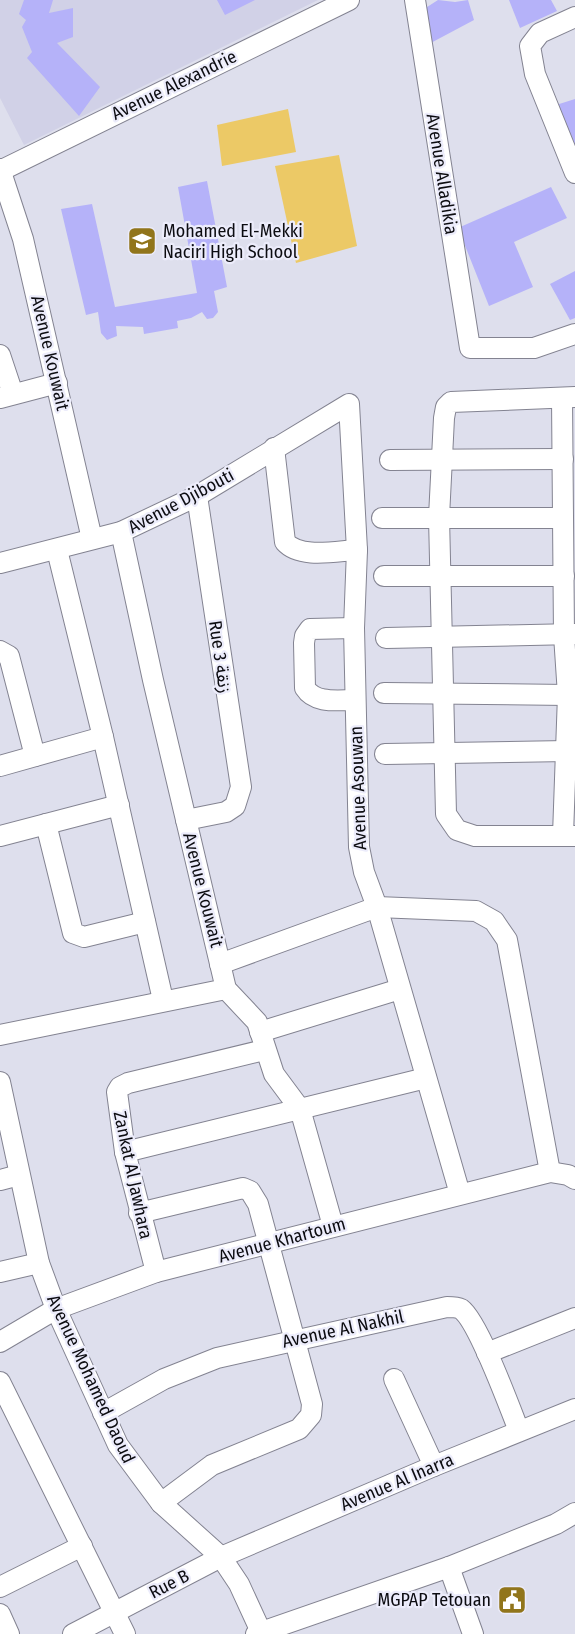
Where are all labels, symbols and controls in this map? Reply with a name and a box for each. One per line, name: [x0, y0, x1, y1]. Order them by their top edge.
street label: Avenue Alexandrie: [108, 45, 240, 125]
street label: Avenue Alladikia: [422, 112, 462, 236]
place label: Mohamed El-Mekki Naciri High School: [163, 220, 303, 263]
school or university icon: Mohamed El-Mekki Naciri High School: [126, 225, 158, 257]
street label: Avenue Kouwait: [26, 293, 74, 413]
street label: Avenue Djibouti: [124, 464, 238, 538]
street label: Rue 3 زنقة: [204, 619, 236, 695]
street label: Avenue Asouwan: [345, 726, 371, 850]
street label: Avenue Kouwait: [178, 830, 228, 950]
street label: Zankat Al Jawhara: [109, 1109, 157, 1241]
street label: Avenue Khartoum: [216, 1212, 348, 1268]
street label: Avenue Mohamed Daoud: [42, 1291, 140, 1467]
street label: Avenue Al Nakhil: [280, 1305, 406, 1353]
street label: Avenue Al Inarra: [337, 1448, 457, 1516]
street label: Rue B: [145, 1565, 193, 1603]
public building icon: MGPAP Tetouan: [496, 1584, 528, 1616]
place label: MGPAP Tetouan: [378, 1589, 491, 1611]

